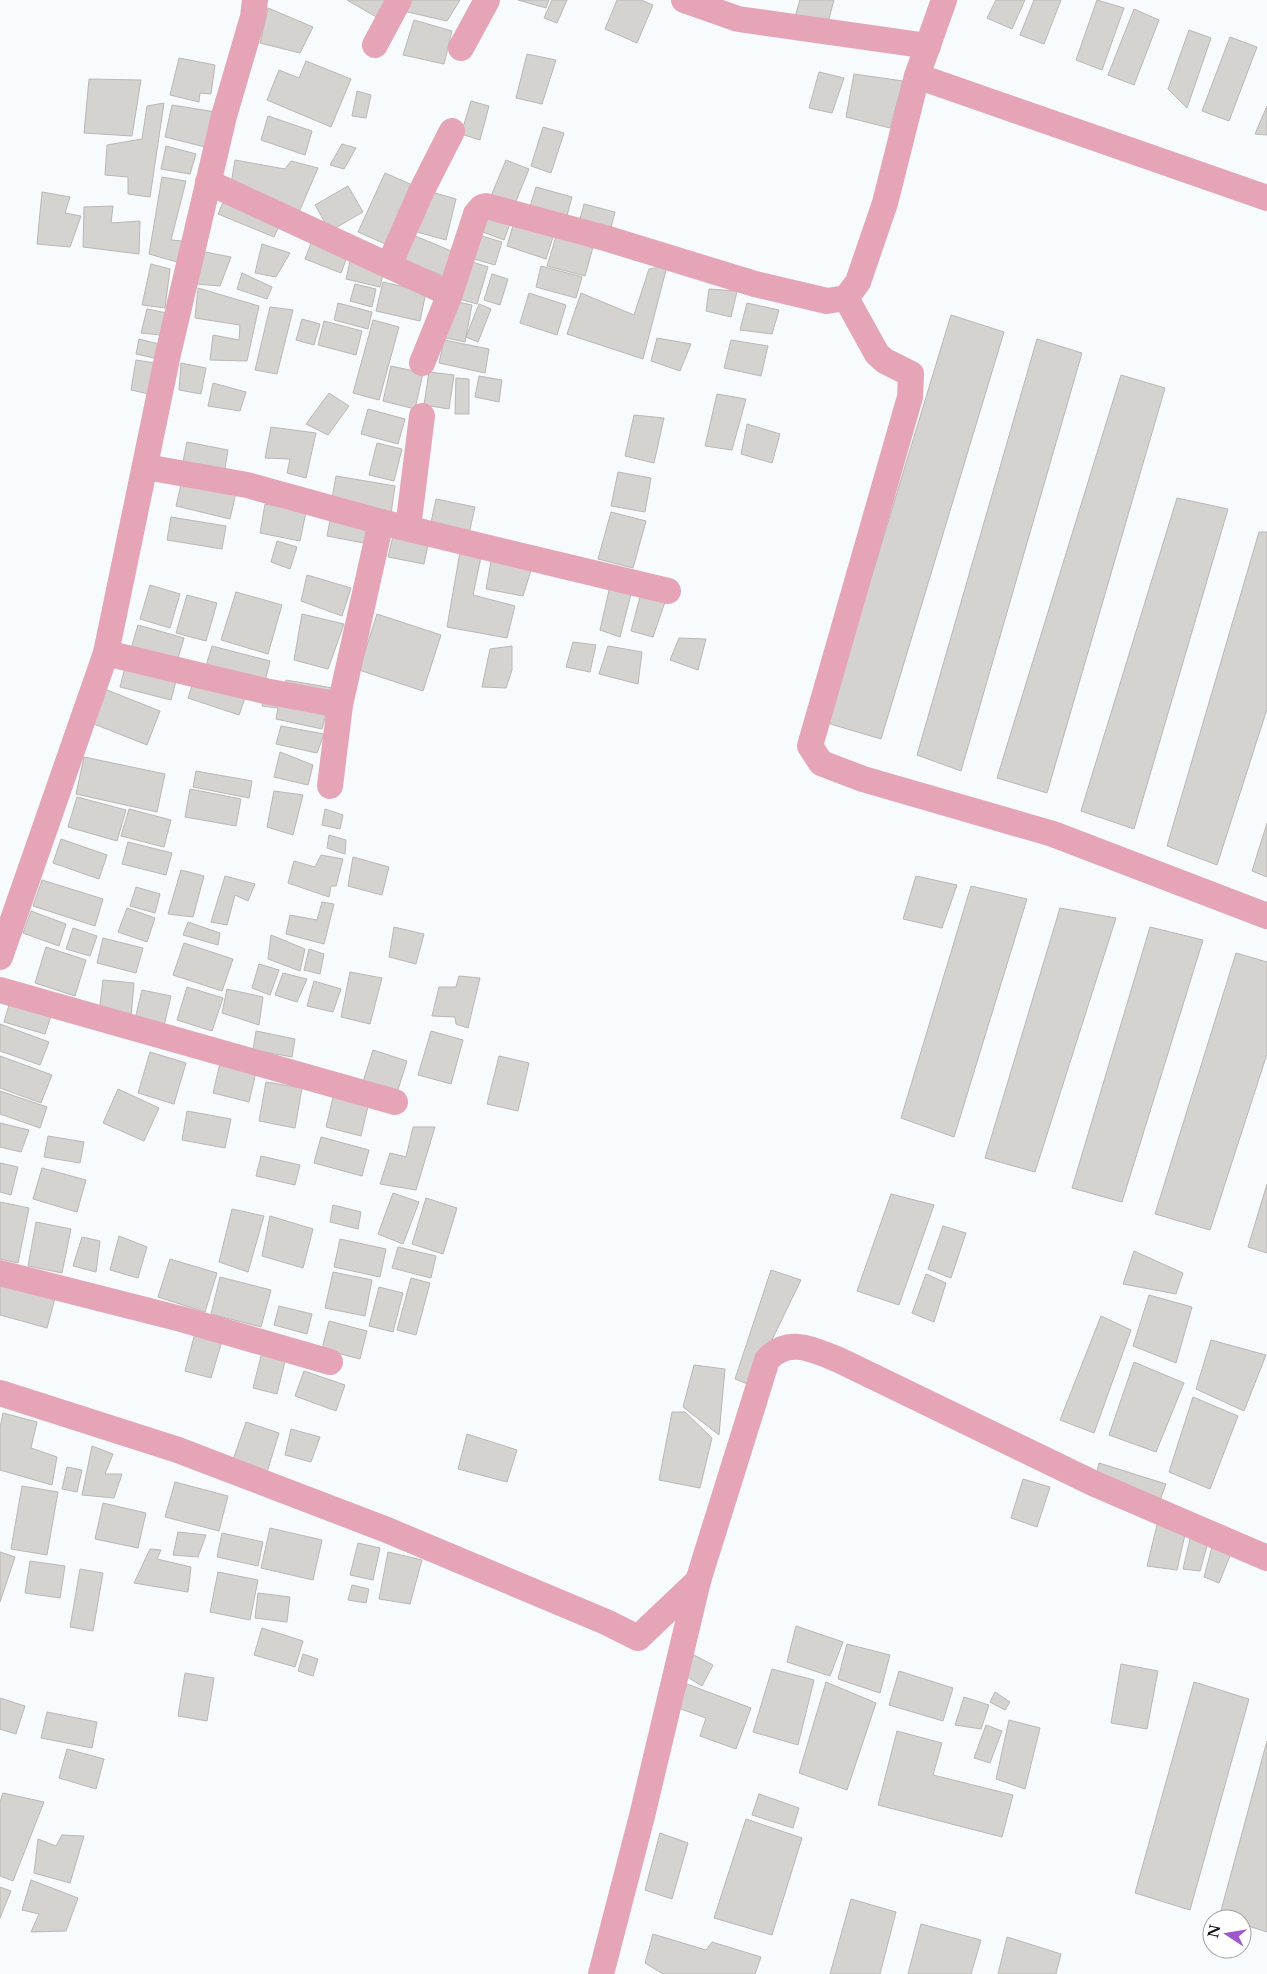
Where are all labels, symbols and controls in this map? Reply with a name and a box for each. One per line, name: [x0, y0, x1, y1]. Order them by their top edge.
north arrow: [1202, 1909, 1252, 1959]
text: N: [1204, 1923, 1224, 1940]

